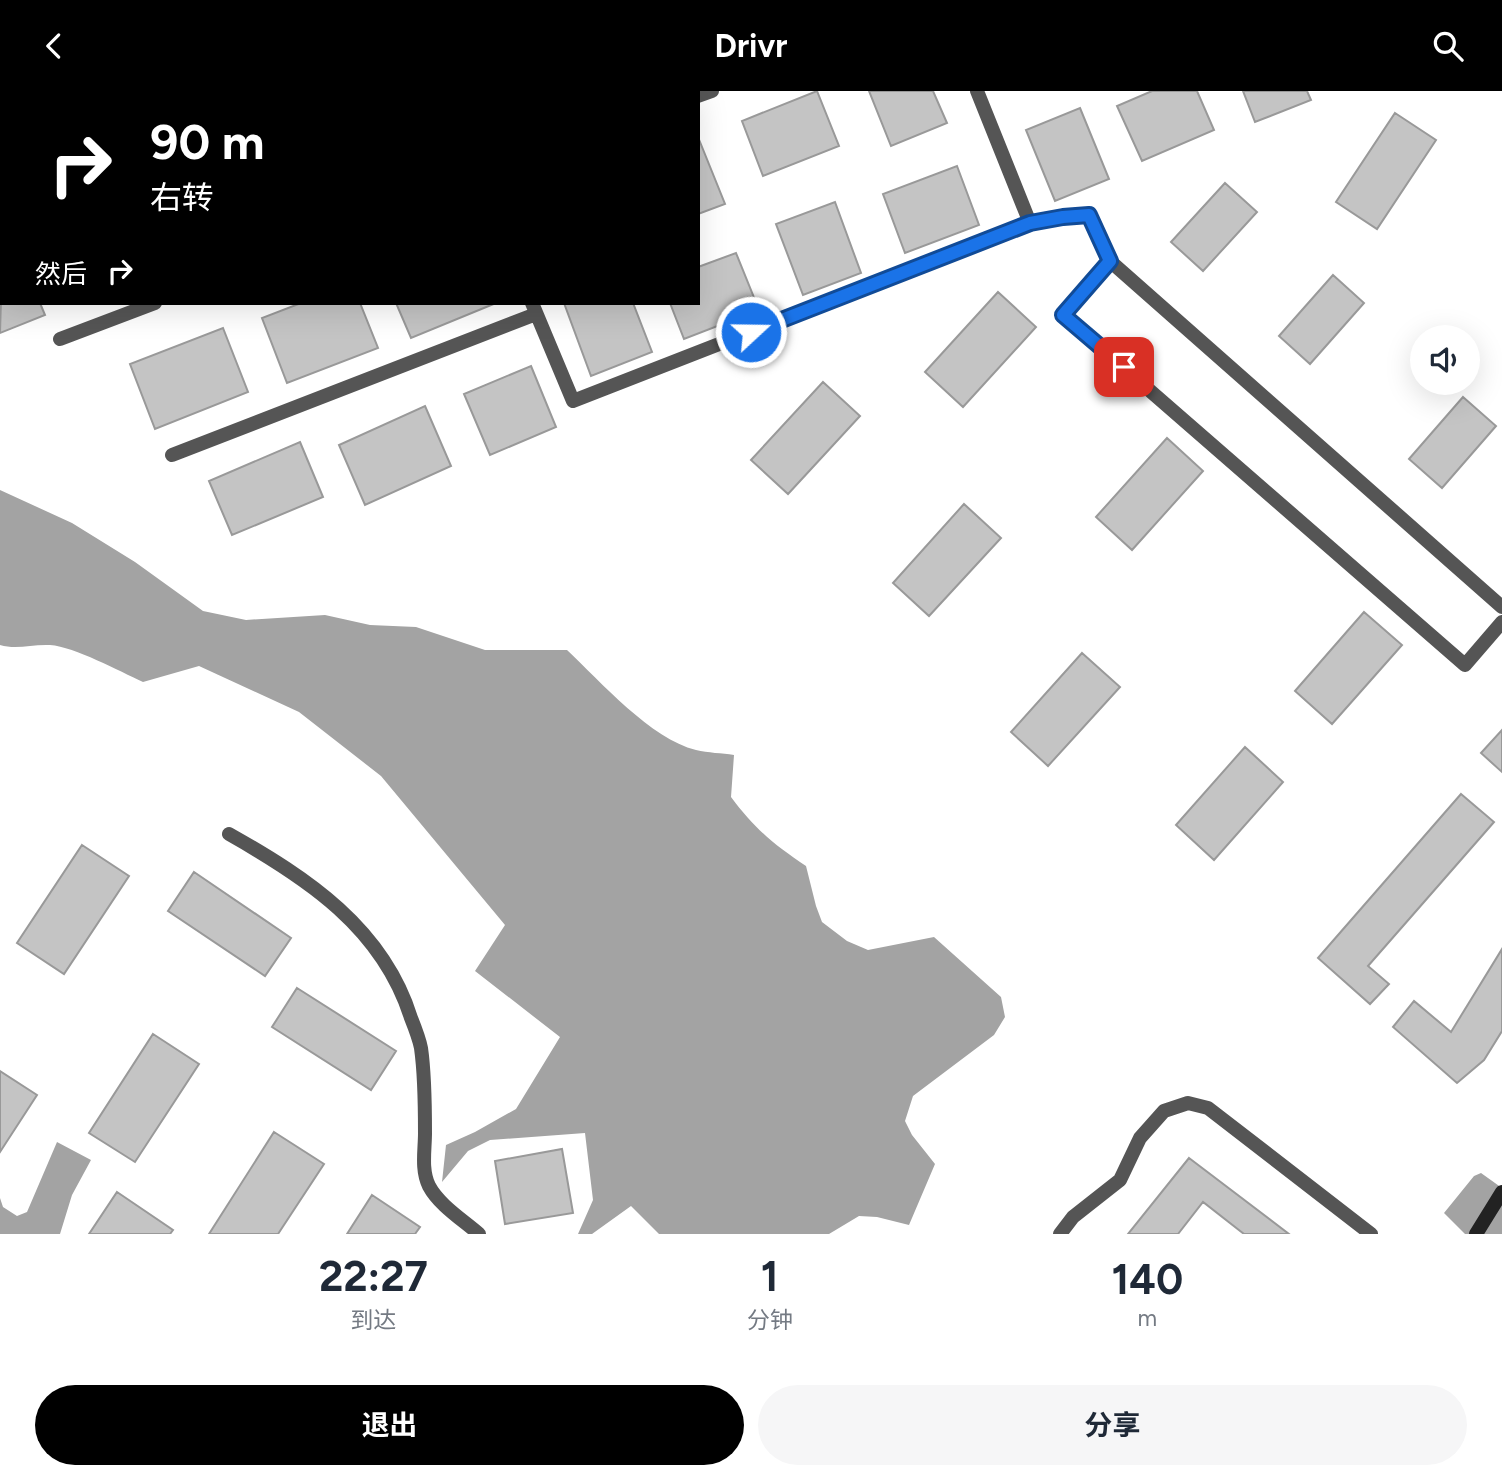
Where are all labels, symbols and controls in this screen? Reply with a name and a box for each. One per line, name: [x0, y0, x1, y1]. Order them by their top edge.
icon: back: [35, 27, 73, 65]
text: Drivr: [715, 27, 787, 65]
icon: search: [1429, 27, 1467, 65]
text: 90 m: [150, 112, 265, 171]
icon: right: [35, 119, 126, 210]
text: 右转: [150, 179, 214, 217]
icon: right: [101, 252, 139, 290]
text: 然后: [35, 258, 87, 290]
position arrow: [714, 295, 788, 369]
map controls: [1410, 325, 1480, 395]
button: sound: [1410, 325, 1480, 395]
pin: [1094, 337, 1154, 397]
icon: arrive: [1105, 348, 1143, 386]
text: 22:27: [319, 1251, 428, 1302]
text: 1: [761, 1251, 779, 1302]
text: 140: [1112, 1254, 1183, 1305]
text: m: [1138, 1304, 1157, 1332]
text: 到达: [350, 1306, 396, 1334]
text: 分钟: [747, 1306, 793, 1334]
button: 退出: [35, 1385, 744, 1465]
button: 分享: [758, 1385, 1467, 1465]

